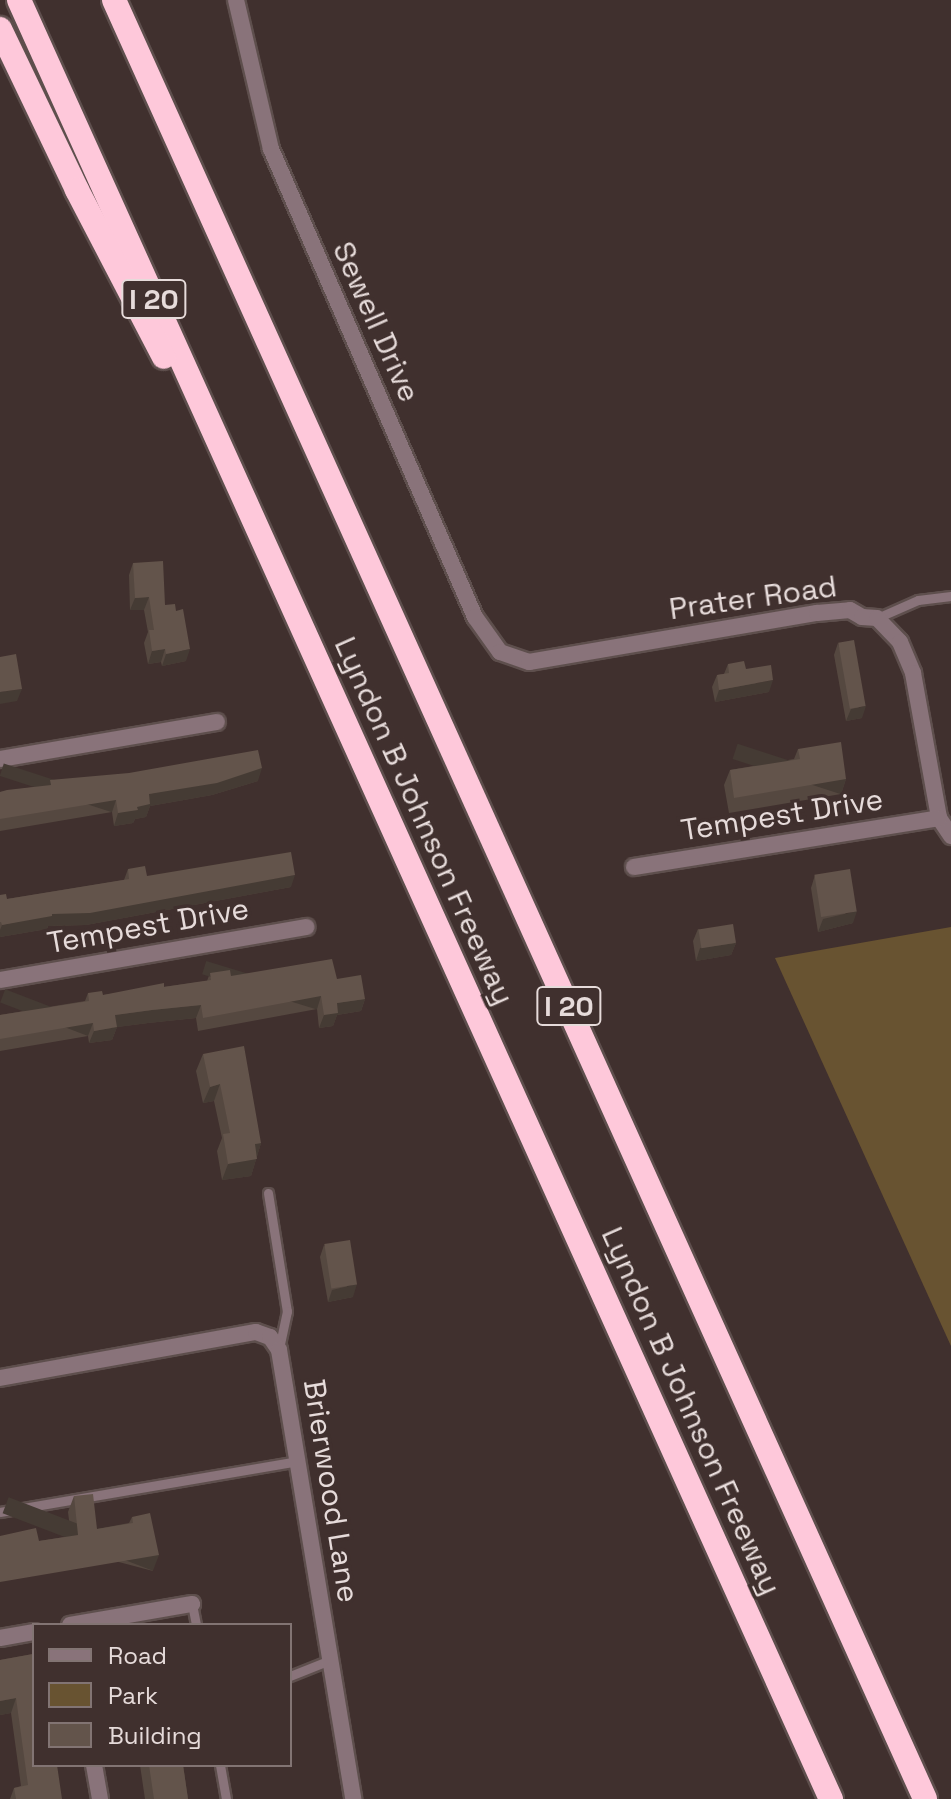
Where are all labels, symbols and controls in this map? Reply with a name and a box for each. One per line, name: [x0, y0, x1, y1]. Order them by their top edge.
street label: Sewell Drive: [325, 236, 427, 408]
road number: I 20: [120, 275, 188, 323]
street label: Prater Road: [667, 568, 839, 628]
street label: Lyndon B Johnson Freeway: [327, 632, 521, 1010]
street label: Tempest Drive: [678, 781, 886, 849]
street label: Tempest Drive: [44, 891, 252, 961]
road number: I 20: [535, 982, 603, 1030]
street label: Lyndon B Johnson Freeway: [594, 1222, 788, 1600]
street label: Brierwood Lane: [296, 1377, 366, 1605]
legend: [32, 1623, 292, 1767]
text: Road: [108, 1640, 167, 1671]
text: Park: [108, 1680, 158, 1711]
text: Building: [108, 1720, 202, 1751]

